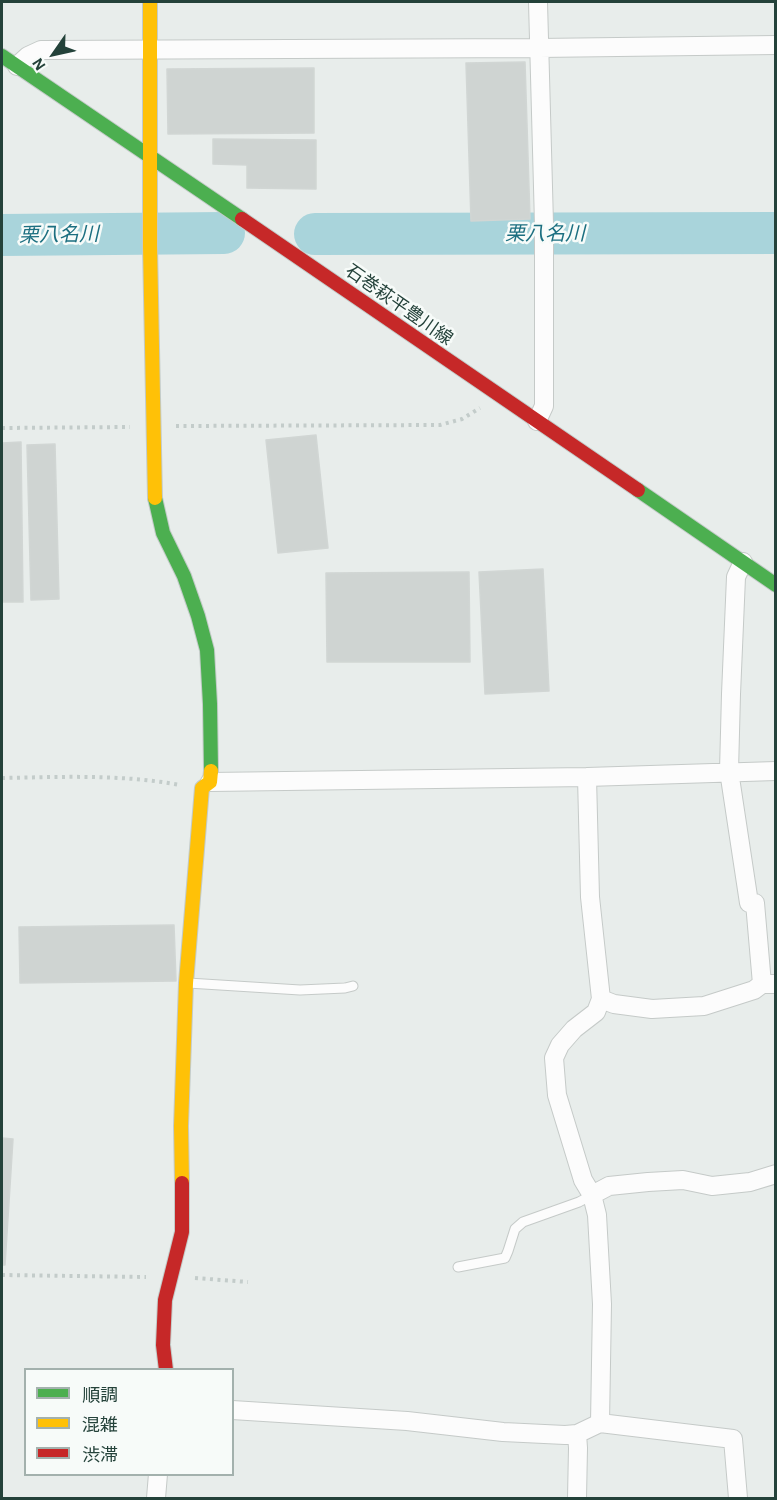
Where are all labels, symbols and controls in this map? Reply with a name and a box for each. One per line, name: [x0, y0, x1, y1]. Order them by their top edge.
north arrow: [24, 24, 84, 84]
text: N: [29, 55, 49, 73]
water label: 栗八名川: [19, 222, 99, 248]
water label: 栗八名川: [505, 222, 585, 246]
street label: 石巻萩平豊川線: [341, 260, 457, 350]
legend: [24, 1368, 234, 1476]
text: 順調: [82, 1387, 118, 1405]
text: 混雑: [82, 1417, 118, 1435]
text: 渋滞: [82, 1447, 118, 1465]

